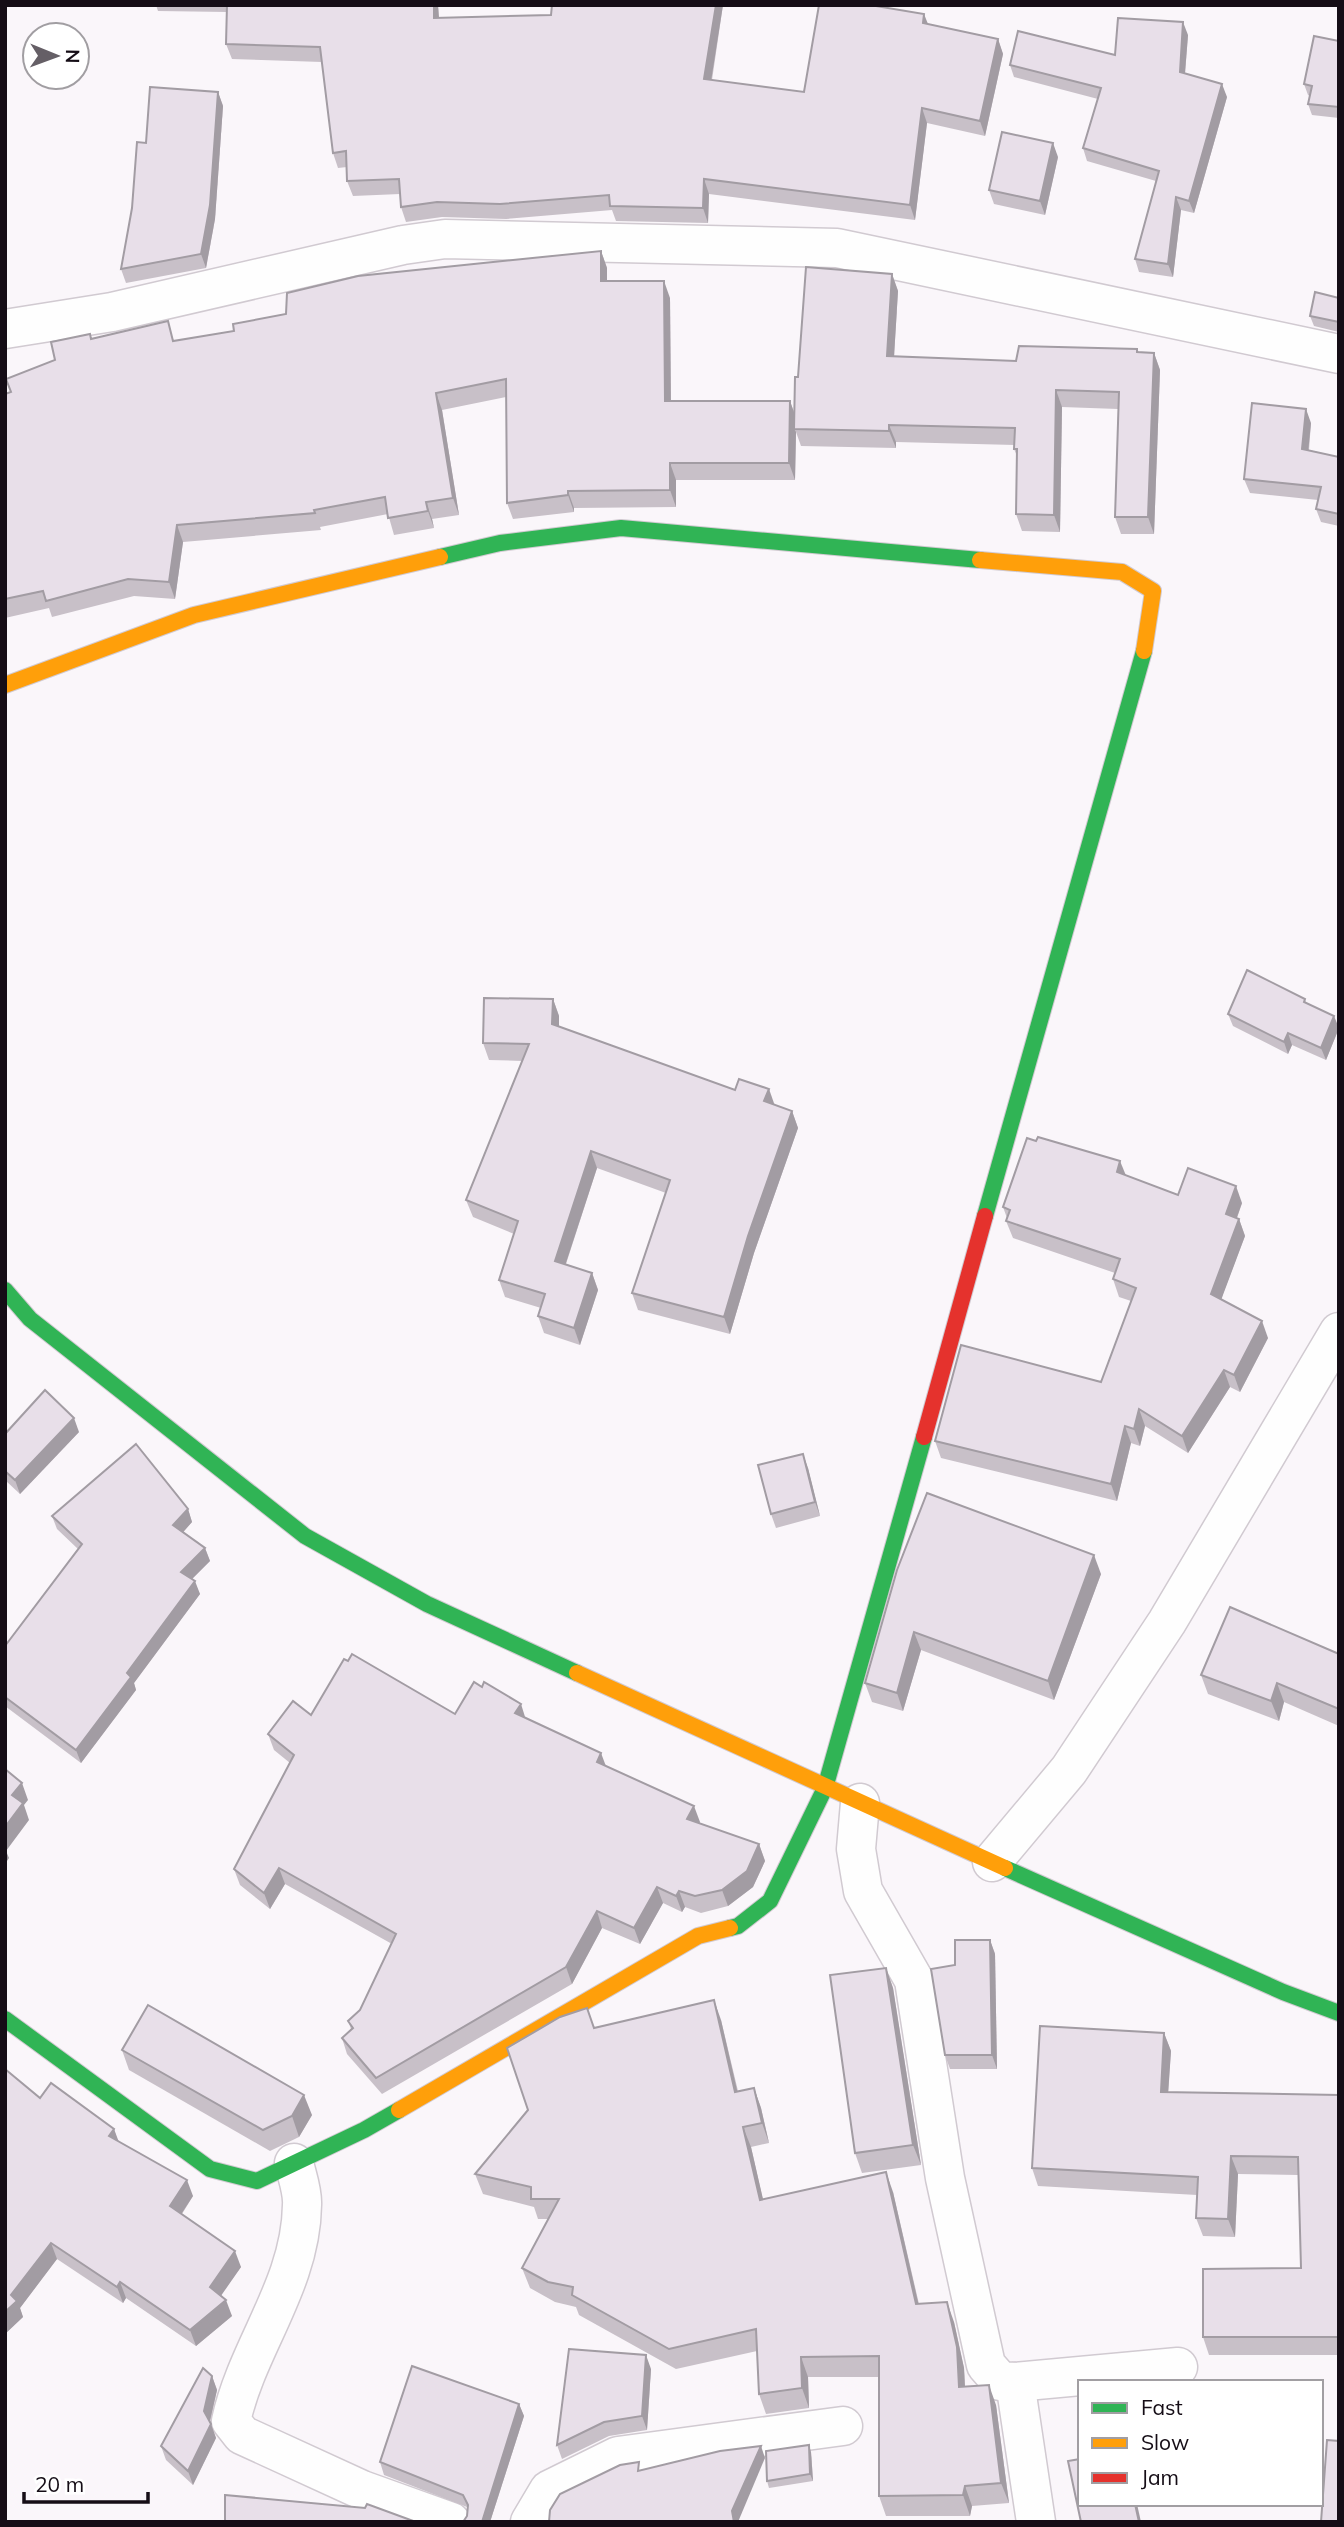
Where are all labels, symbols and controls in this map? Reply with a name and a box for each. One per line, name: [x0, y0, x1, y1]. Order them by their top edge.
north arrow: [21, 21, 91, 91]
text: N: [61, 49, 85, 64]
legend: [1078, 2380, 1323, 2506]
text: Fast: [1141, 2394, 1183, 2420]
text: Slow: [1141, 2429, 1189, 2455]
scale bar: [24, 2460, 149, 2504]
text: Jam: [1141, 2464, 1179, 2490]
text: 20 m: [35, 2471, 84, 2497]

